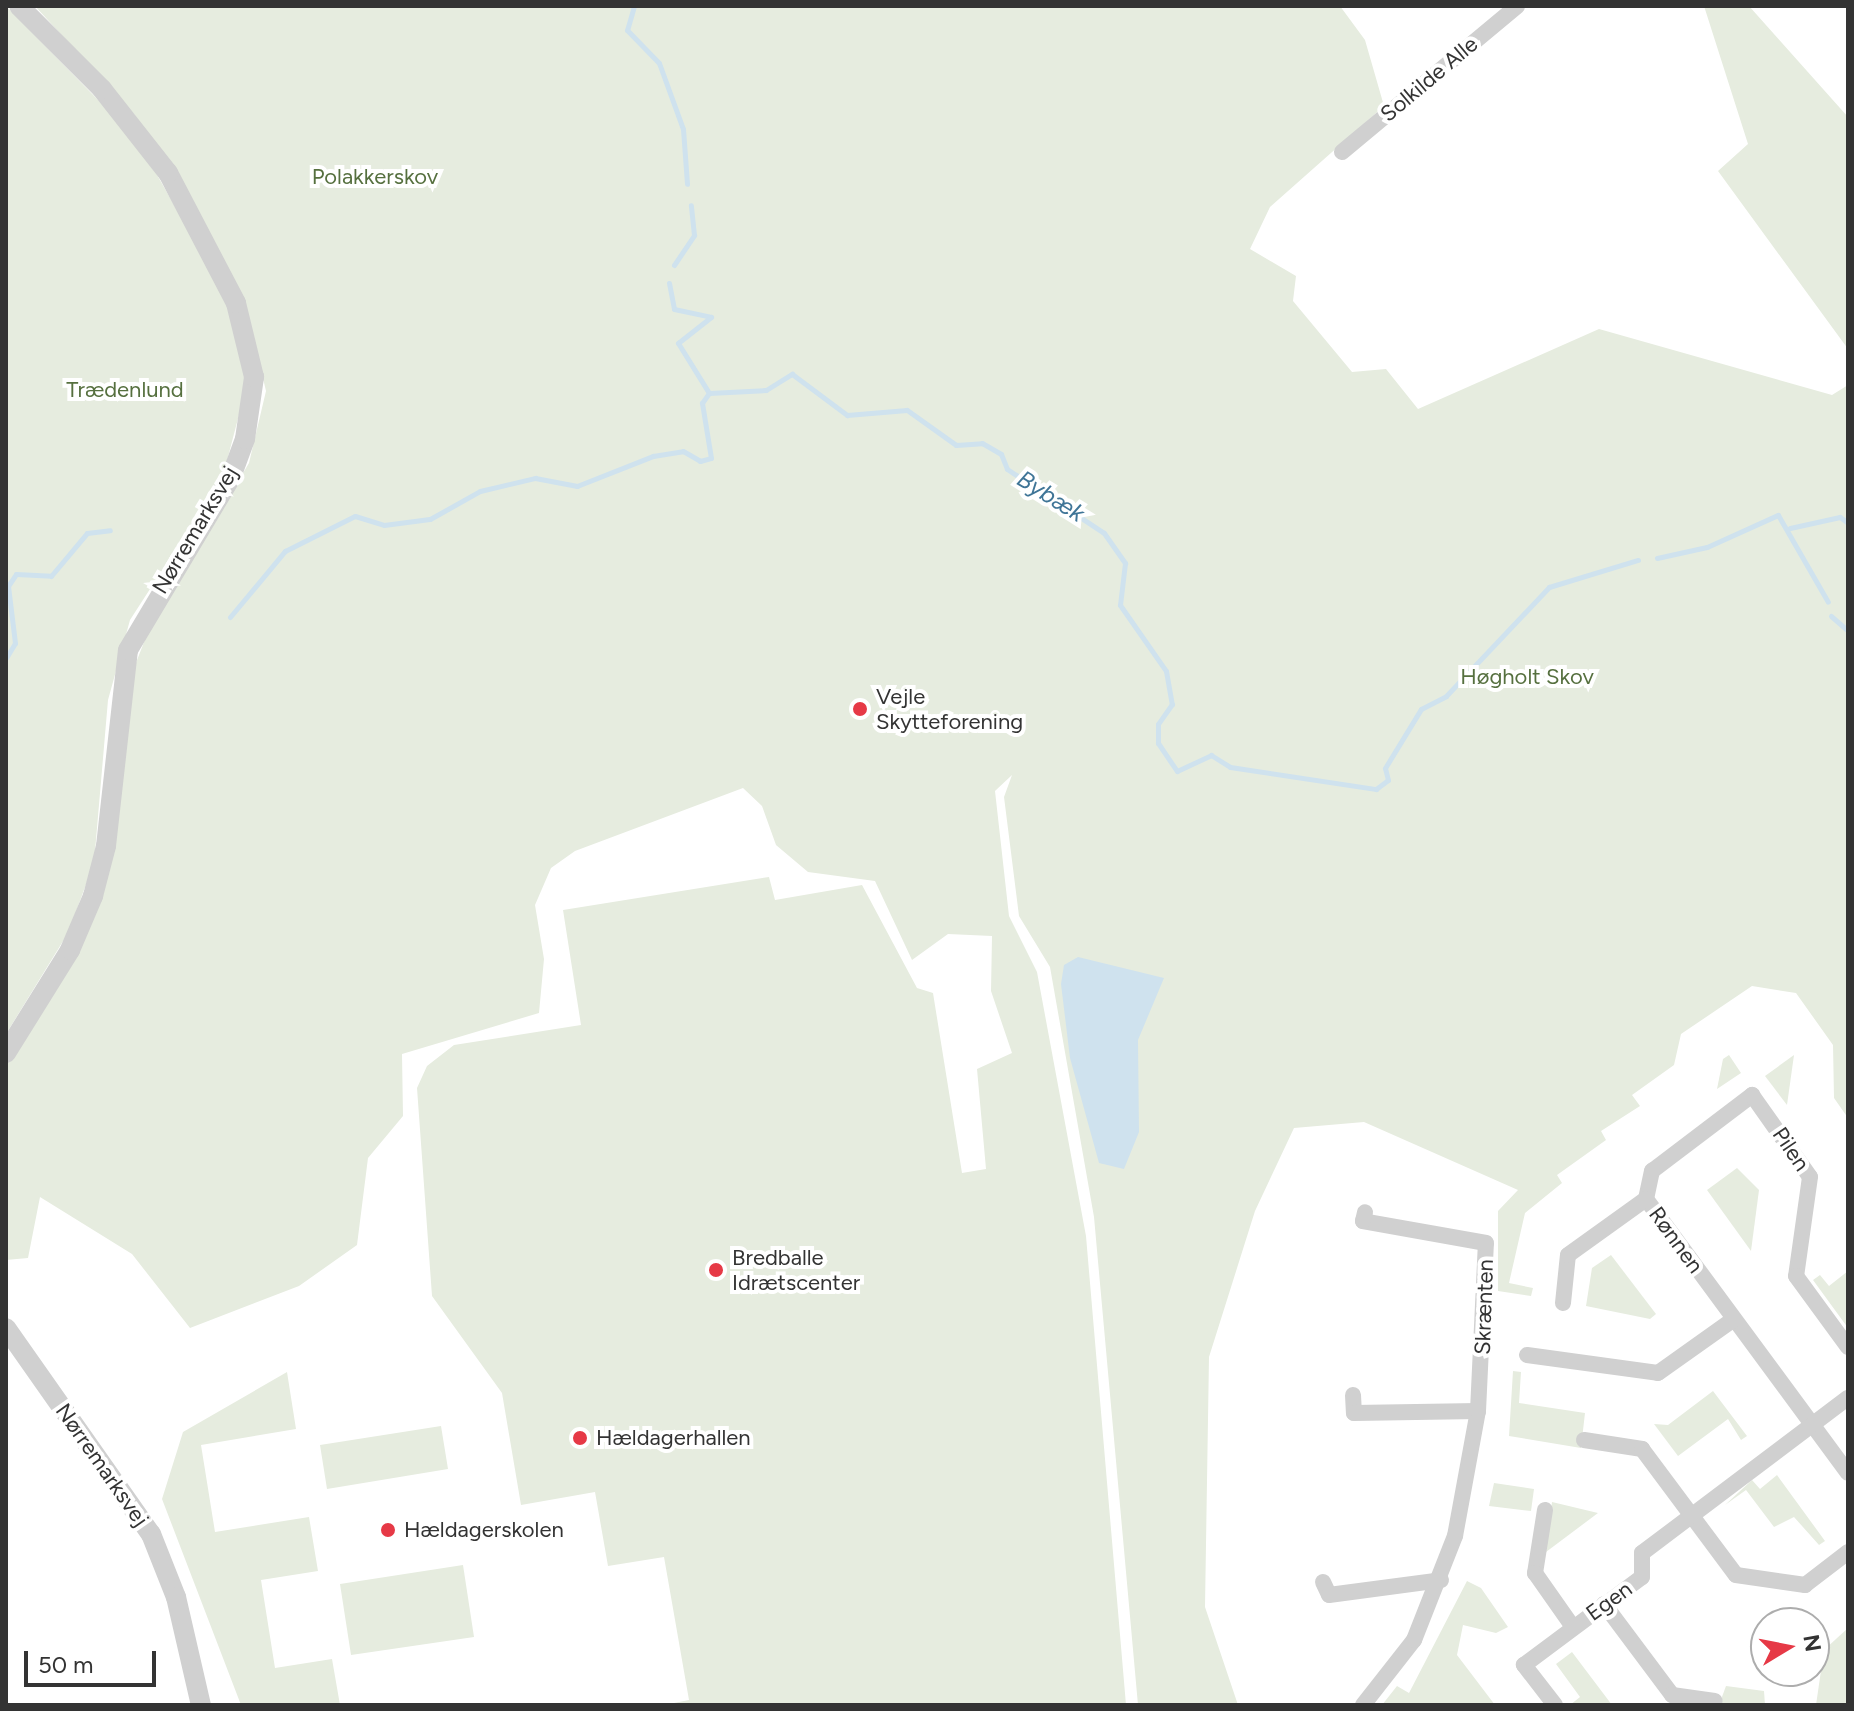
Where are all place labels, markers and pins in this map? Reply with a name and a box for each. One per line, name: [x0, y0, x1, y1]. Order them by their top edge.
place label: Vejle Skytteforening: [876, 683, 1023, 734]
marker: Vejle Skytteforening: [851, 700, 869, 718]
place label: Bredballe Idrætscenter: [732, 1244, 860, 1296]
marker: Bredballe Idrætscenter: [707, 1261, 725, 1279]
place label: Hældagerhallen: [596, 1425, 751, 1451]
marker: Hældagerhallen: [571, 1429, 589, 1447]
place label: Hældagerskolen: [404, 1517, 564, 1543]
marker: Hældagerskolen: [379, 1521, 397, 1539]

